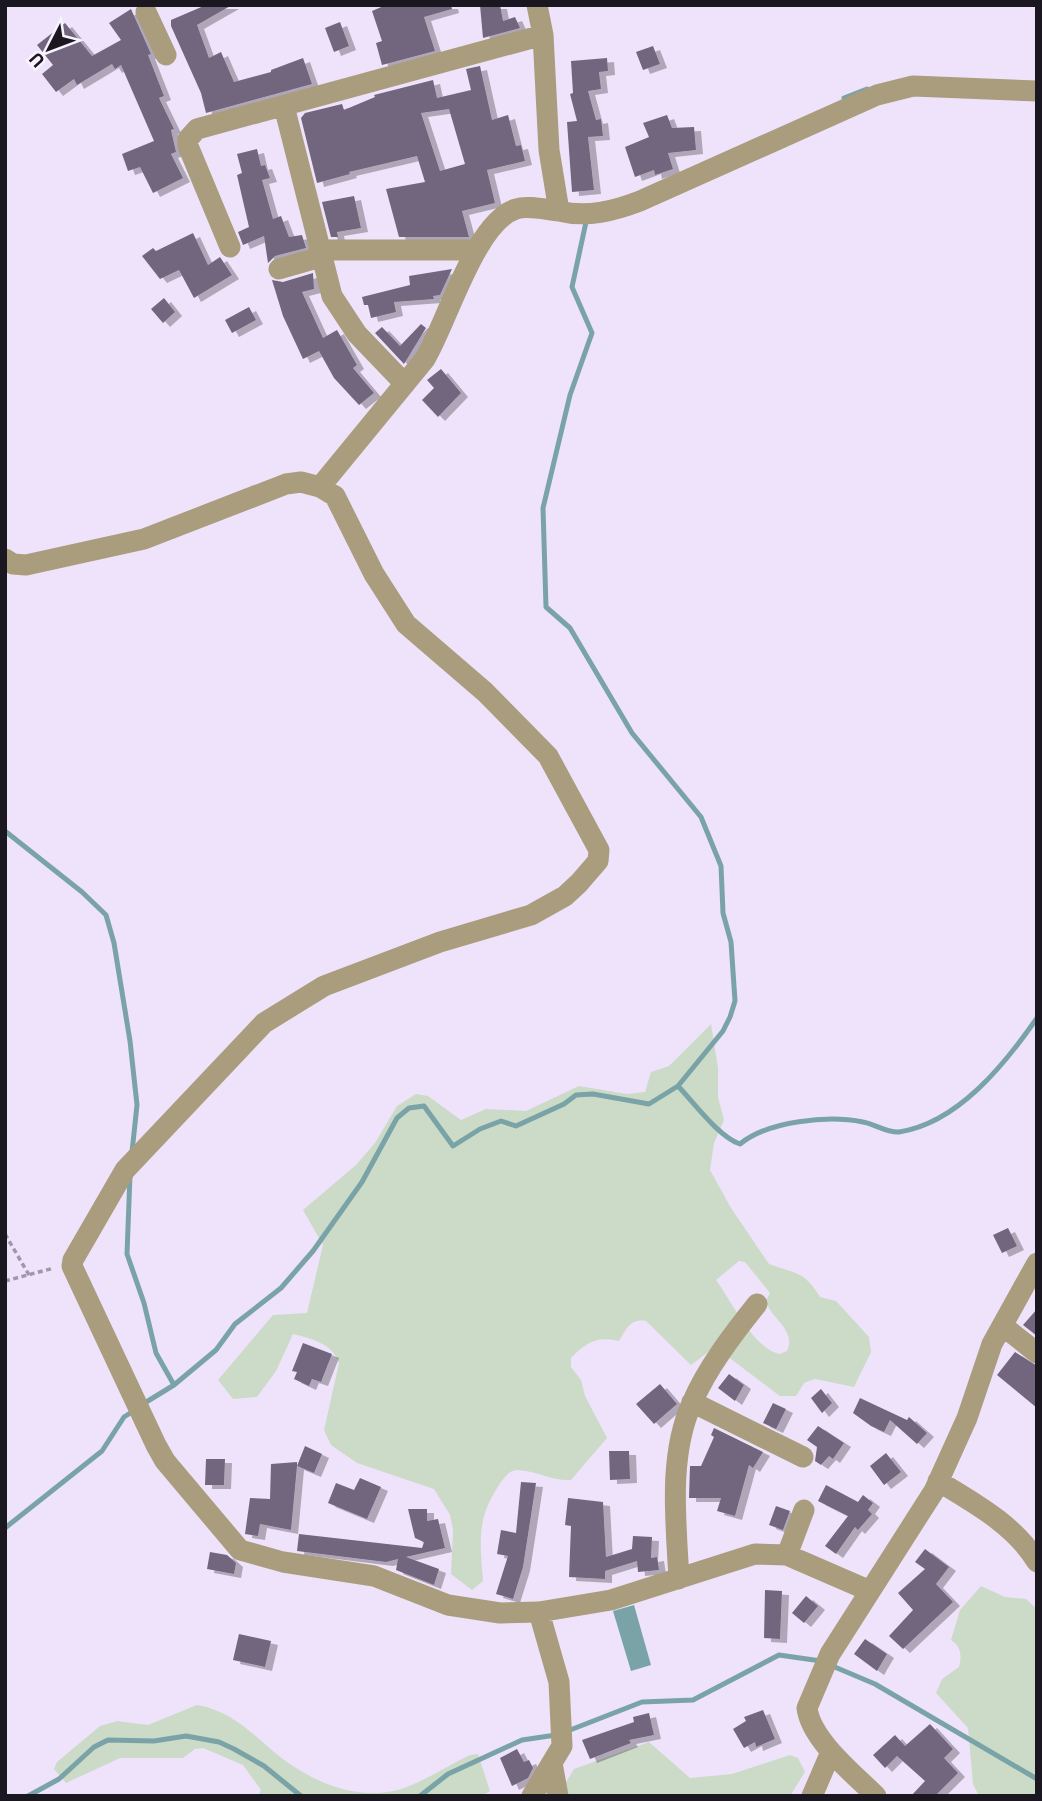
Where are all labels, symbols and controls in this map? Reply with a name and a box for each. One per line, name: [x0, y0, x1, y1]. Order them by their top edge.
north arrow: [14, 14, 84, 84]
text: U: [21, 46, 51, 75]

